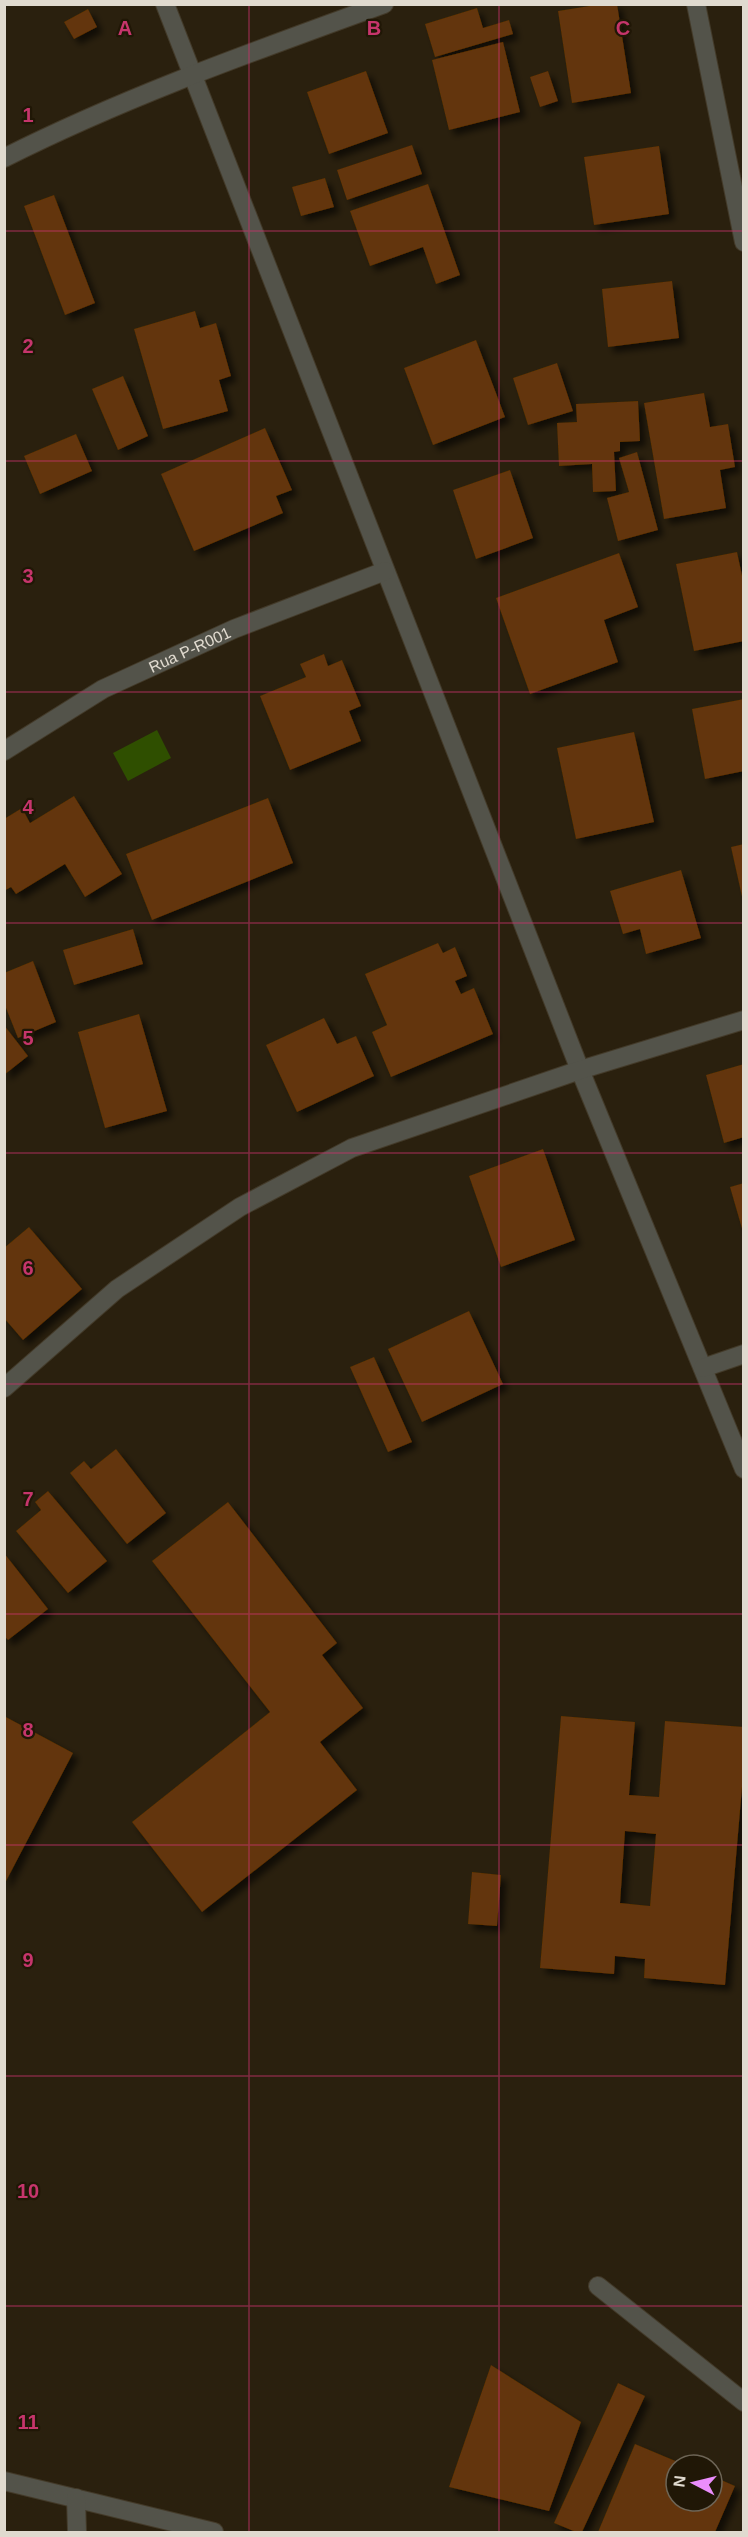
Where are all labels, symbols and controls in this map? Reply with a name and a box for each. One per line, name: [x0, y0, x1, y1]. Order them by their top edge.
text: A: [118, 17, 132, 39]
text: B: [367, 17, 381, 39]
text: C: [616, 17, 630, 39]
text: 1: [22, 104, 34, 126]
text: 2: [22, 335, 34, 357]
text: 3: [22, 565, 34, 587]
street label: Rua P-R001: [146, 624, 233, 676]
text: 4: [22, 796, 34, 818]
text: 5: [22, 1027, 34, 1049]
text: 6: [22, 1257, 34, 1279]
text: 7: [22, 1488, 34, 1510]
text: 8: [22, 1719, 34, 1741]
text: 9: [22, 1949, 34, 1971]
text: 10: [17, 2180, 39, 2202]
text: 11: [17, 2411, 39, 2433]
north arrow: [664, 2453, 724, 2513]
text: N: [670, 2474, 689, 2488]

